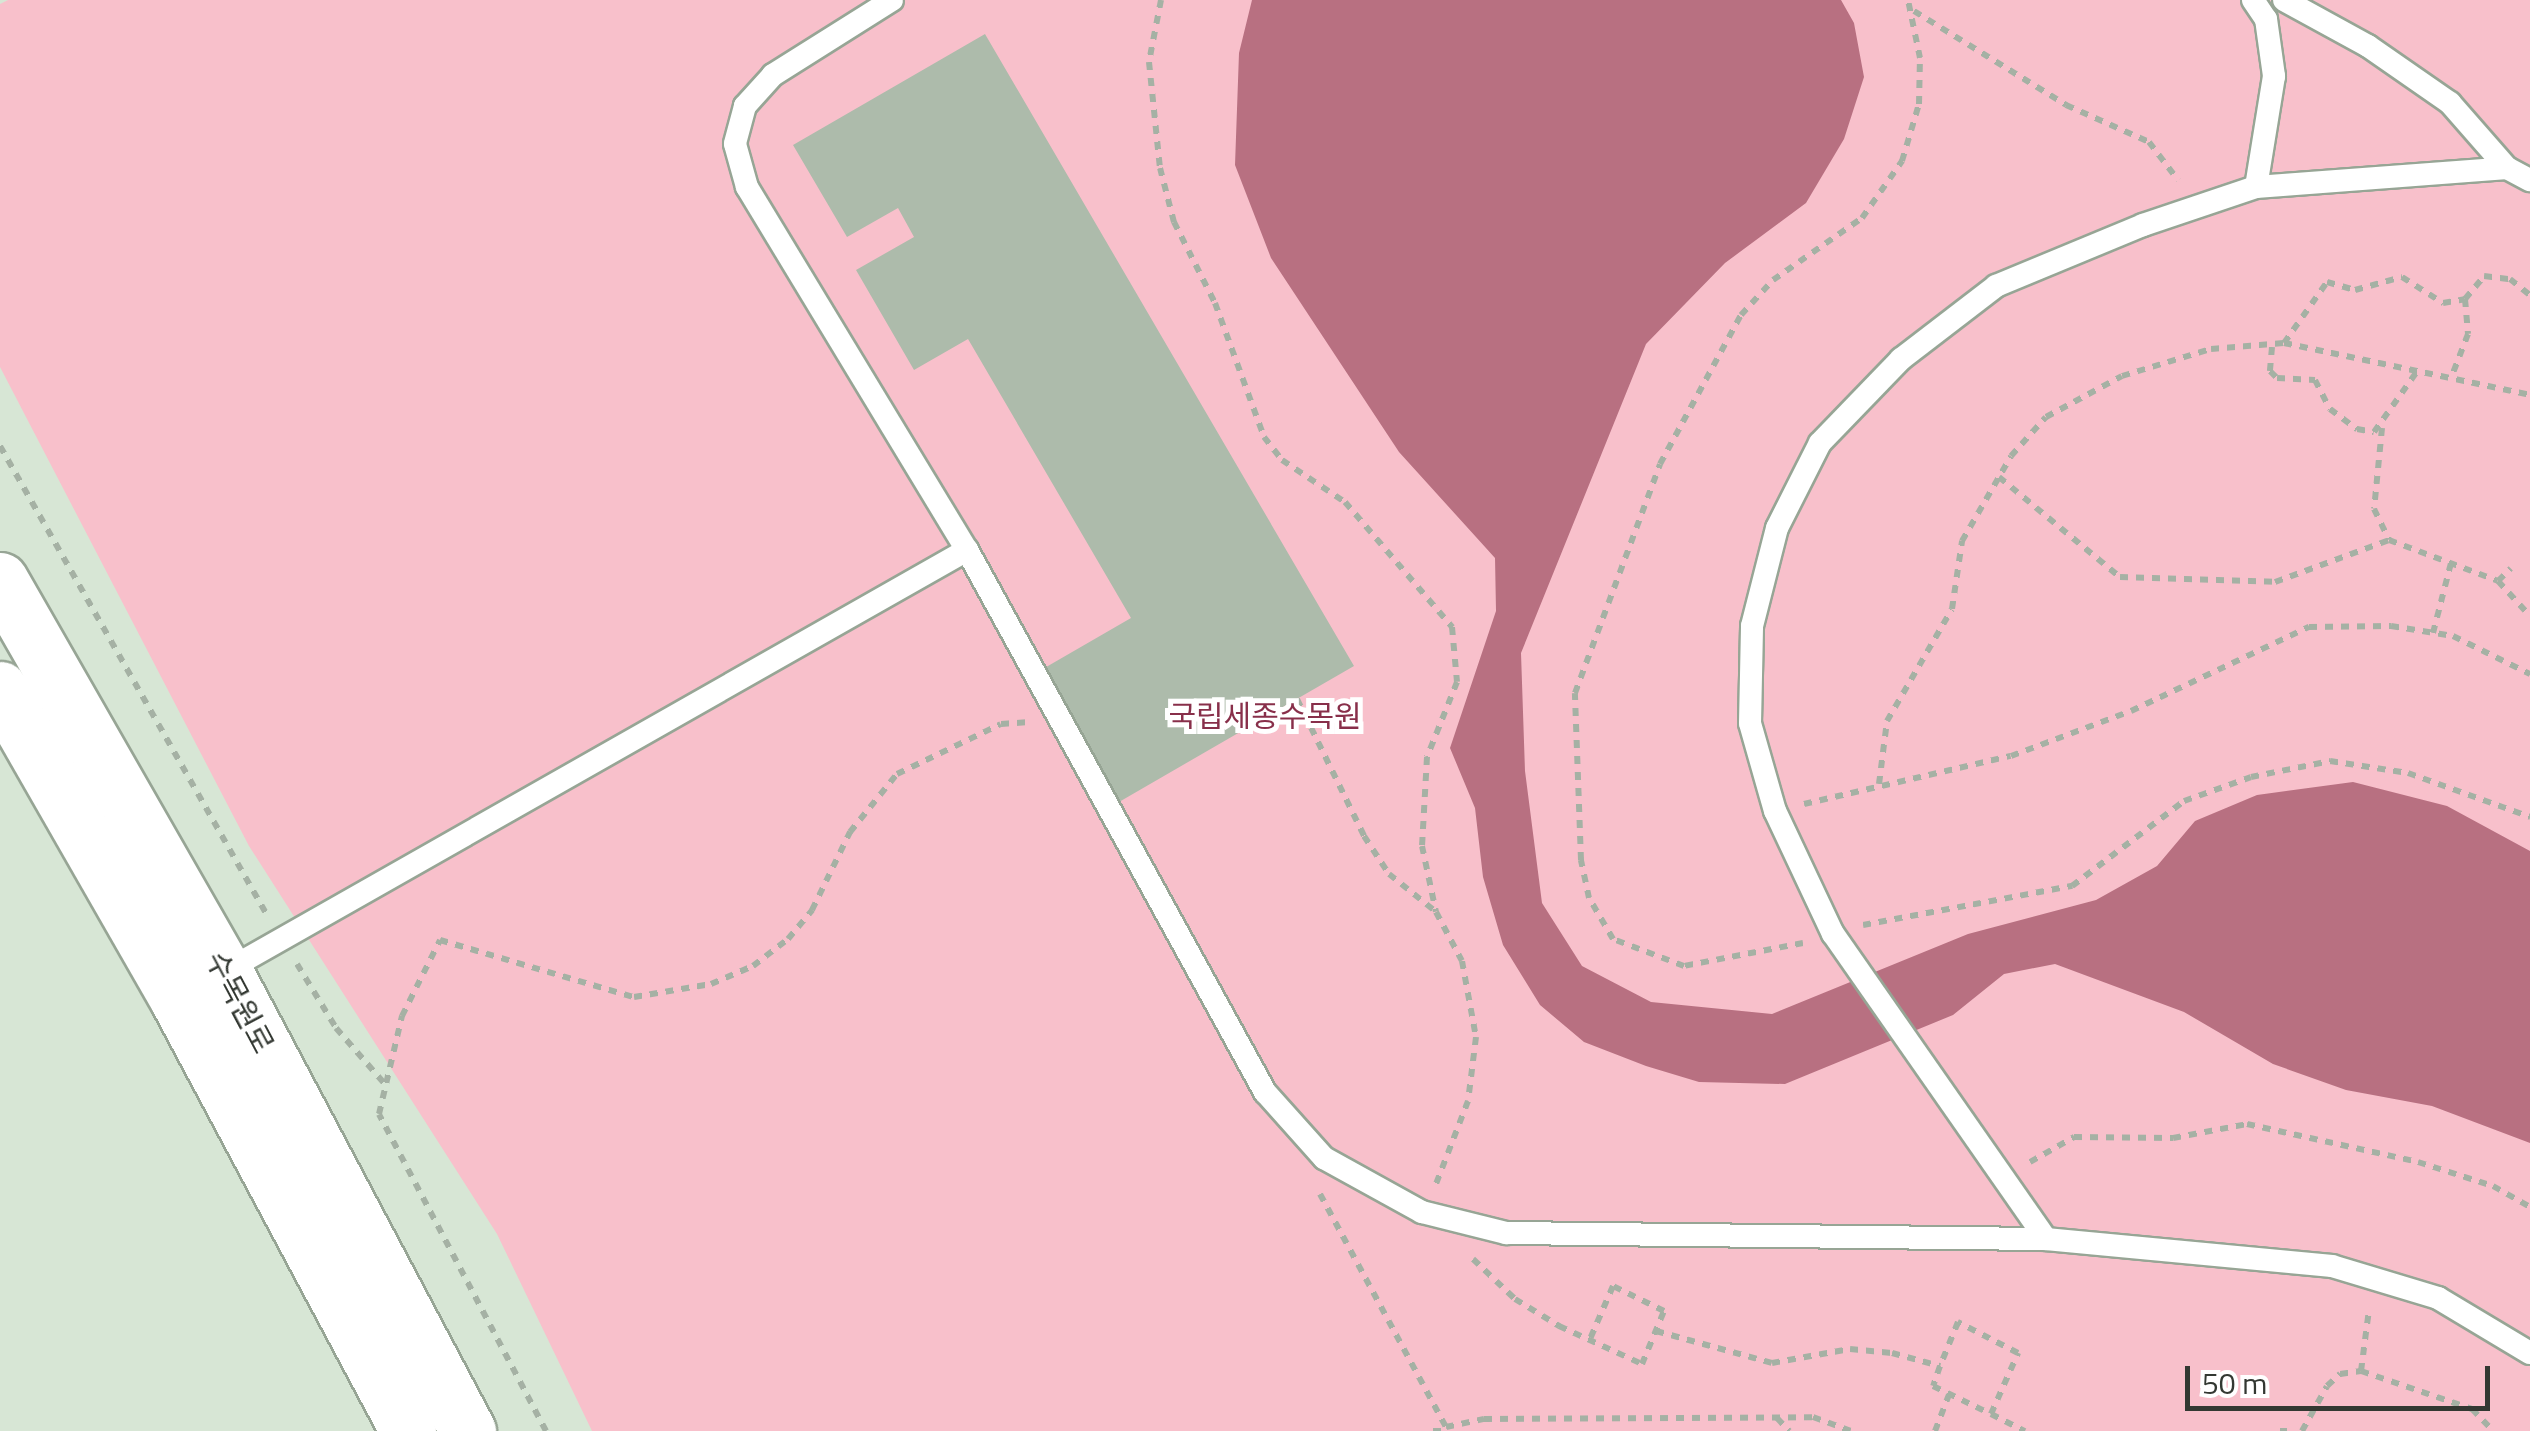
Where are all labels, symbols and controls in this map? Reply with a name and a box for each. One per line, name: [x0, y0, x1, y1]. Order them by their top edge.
park label: 국립세종수목원: [1168, 698, 1362, 734]
street label: 수목원로: [198, 945, 282, 1059]
scale bar: [2190, 1346, 2495, 1408]
text: 50 m: [2202, 1360, 2267, 1406]

